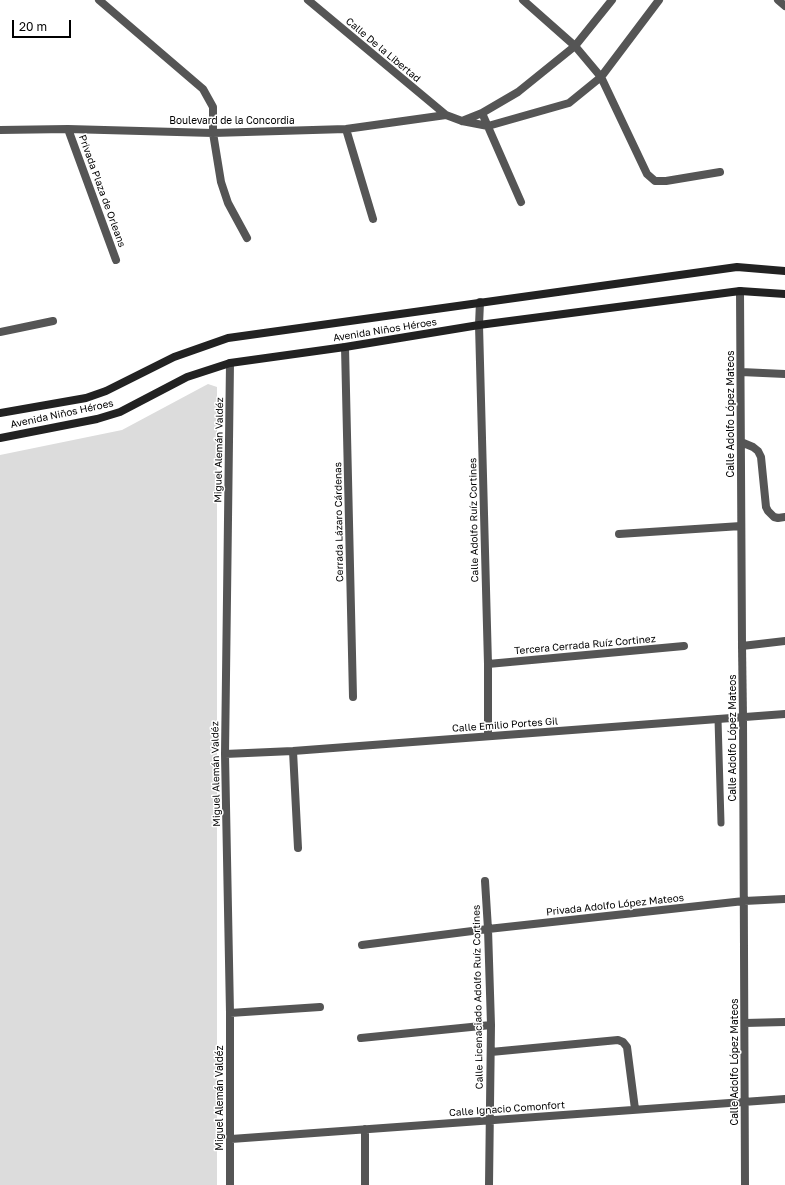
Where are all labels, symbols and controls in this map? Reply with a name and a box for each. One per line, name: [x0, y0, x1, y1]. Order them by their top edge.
scale bar: [14, 12, 73, 38]
street label: Calle De la Libertad: [343, 15, 423, 85]
text: 20 m: [19, 19, 47, 34]
street label: Boulevard de la Concordia: [169, 115, 295, 127]
street label: Privada Plaza de Orleans: [76, 133, 128, 249]
street label: Avenida Niños Héroes: [332, 316, 438, 344]
street label: Calle Adolfo López Mateos: [725, 350, 737, 478]
street label: Avenida Niños Héroes: [9, 397, 115, 431]
street label: Miguel Alemán Valdéz: [212, 397, 226, 503]
street label: Calle Adolfo Ruíz Cortines: [467, 458, 481, 582]
street label: Cerrada Lázaro Cárdenas: [332, 462, 346, 582]
street label: Tercera Cerrada Ruíz Cortinez: [514, 633, 656, 657]
street label: Calle Adolfo López Mateos: [727, 674, 739, 802]
street label: Calle Emilio Portes Gil: [452, 715, 558, 735]
street label: Miguel Alemán Valdéz: [209, 721, 223, 827]
street label: Privada Adolfo López Mateos: [545, 892, 685, 918]
street label: Calle Licenaciado Adolfo Ruíz Cortines: [470, 905, 486, 1089]
street label: Calle Adolfo López Mateos: [729, 998, 741, 1126]
street label: Miguel Alemán Valdéz: [214, 1045, 226, 1151]
street label: Calle Ignacio Comonfort: [449, 1099, 565, 1119]

